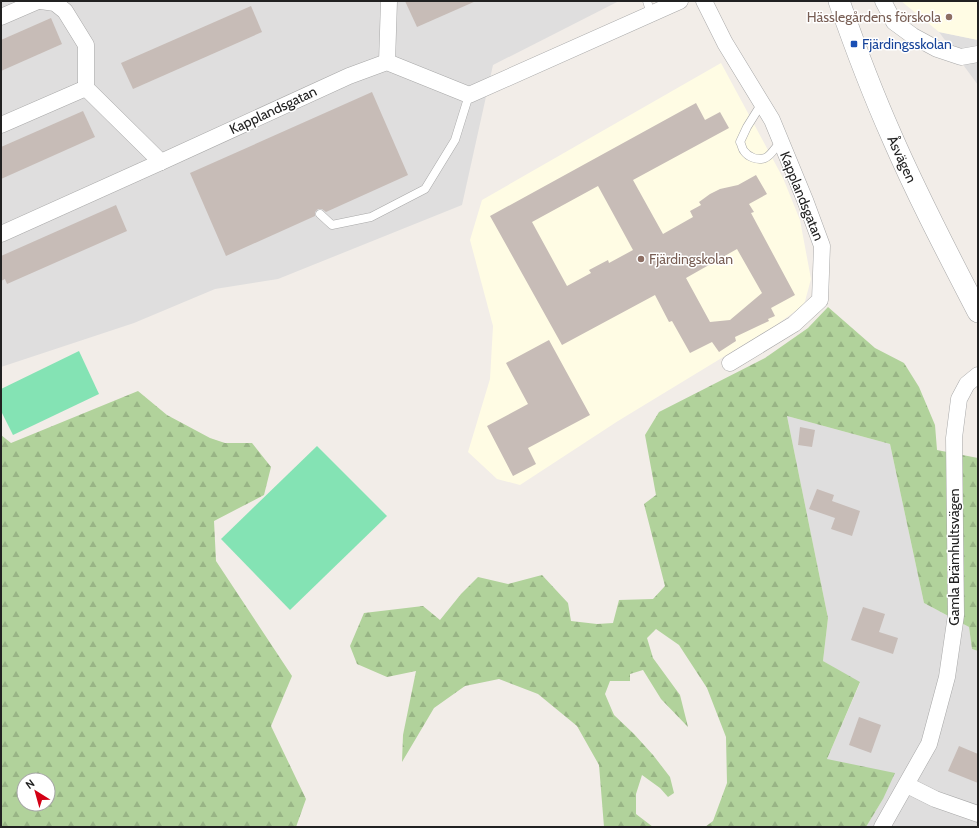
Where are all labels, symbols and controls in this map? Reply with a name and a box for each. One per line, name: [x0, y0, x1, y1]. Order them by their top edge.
place label: Hässlegårdens förskola: [807, 8, 941, 26]
marker: Hässlegårdens förskola: [944, 12, 954, 22]
place label: Fjärdingsskolan: [862, 35, 952, 53]
marker: Fjärdingsskolan: [849, 39, 859, 49]
street label: Kapplandsgatan: [226, 82, 320, 138]
street label: Åsvägen: [883, 133, 921, 186]
street label: Kapplandsgatan: [776, 149, 828, 243]
place label: Fjärdingskolan: [649, 250, 733, 268]
marker: Fjärdingskolan: [636, 254, 646, 264]
street label: Gamla Brämhultsvägen: [945, 488, 963, 626]
north arrow: [16, 772, 56, 812]
text: N: [23, 776, 37, 792]

